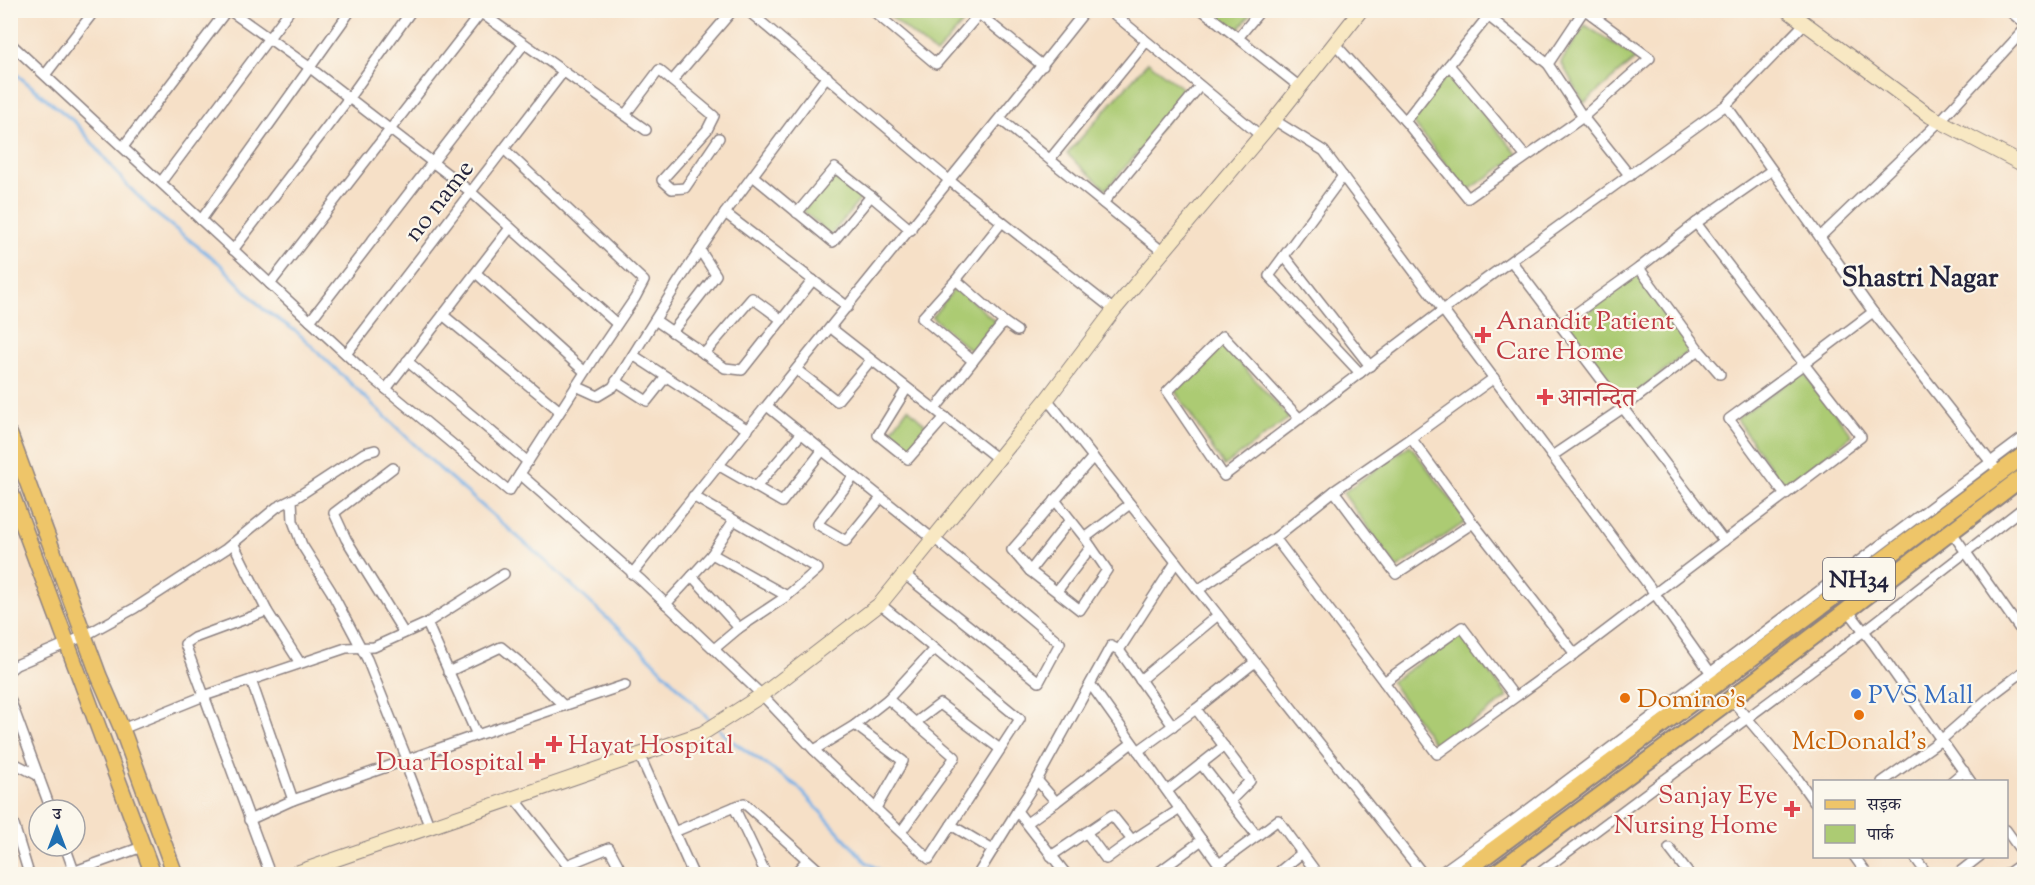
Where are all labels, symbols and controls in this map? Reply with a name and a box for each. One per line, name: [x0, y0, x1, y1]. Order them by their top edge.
street label: no name: [396, 152, 484, 251]
district label: Shastri Nagar: [1842, 260, 1999, 299]
place label: Anandit Patient Care Home: [1496, 304, 1674, 371]
marker: Anandit Patient Care Home: [1474, 326, 1492, 344]
place label: आनन्दित: [1558, 381, 1637, 418]
marker: आनन्दित: [1536, 388, 1554, 406]
road number: NH34: [1823, 558, 1895, 600]
place label: PVS Mall: [1868, 678, 1974, 715]
place label: Domino's: [1637, 682, 1746, 719]
marker: PVS Mall: [1849, 687, 1863, 701]
marker: Domino's: [1618, 691, 1632, 705]
marker: McDonald's: [1852, 708, 1866, 722]
place label: McDonald's: [1791, 724, 1927, 761]
place label: Hayat Hospital: [568, 728, 734, 765]
marker: Hayat Hospital: [545, 735, 563, 753]
place label: Dua Hospital: [376, 745, 524, 782]
marker: Dua Hospital: [528, 752, 546, 770]
place label: Sanjay Eye Nursing Home: [1614, 778, 1778, 845]
legend: [1813, 780, 2008, 858]
text: सड़क: [1866, 793, 1902, 819]
north arrow: [27, 798, 87, 858]
marker: Sanjay Eye Nursing Home: [1783, 800, 1801, 818]
text: उ: [52, 804, 63, 827]
text: पार्क: [1866, 823, 1895, 849]

